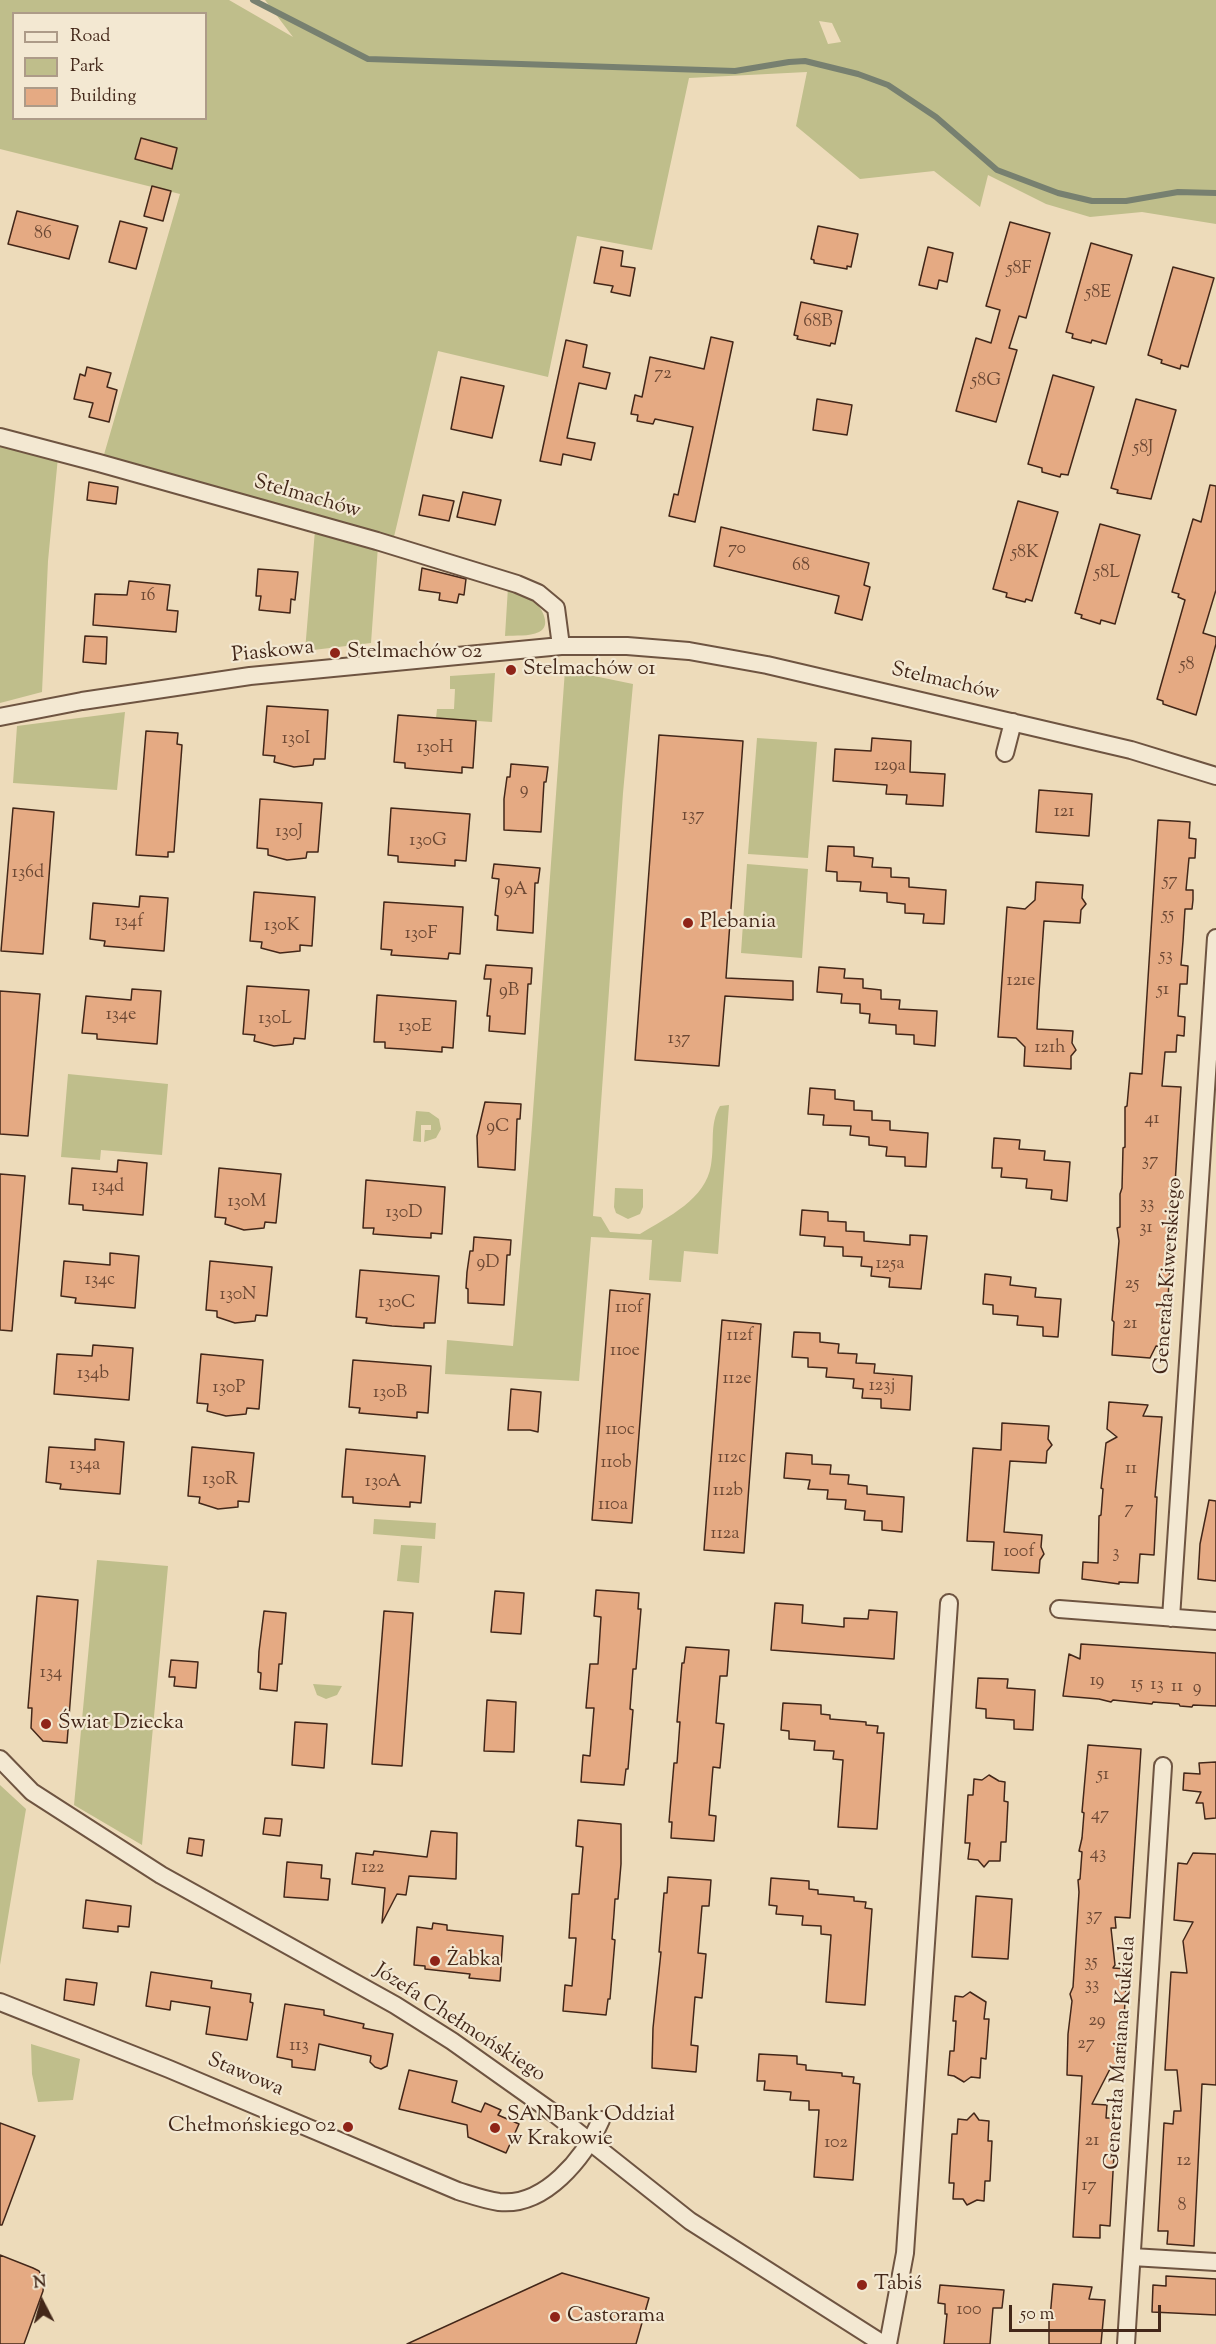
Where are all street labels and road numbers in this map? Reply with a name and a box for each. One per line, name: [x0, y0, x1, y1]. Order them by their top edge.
street label: Stelmachów: [251, 471, 363, 525]
street label: Piaskowa: [231, 636, 315, 670]
street label: Stelmachów: [889, 658, 1001, 708]
street label: Generała Kiwerskiego: [1151, 1177, 1189, 1375]
street label: Generała Mariana Kukiela: [1101, 1935, 1143, 2171]
street label: Józefa Chełmońskiego: [369, 1959, 549, 2089]
street label: Stawowa: [203, 2049, 287, 2103]

